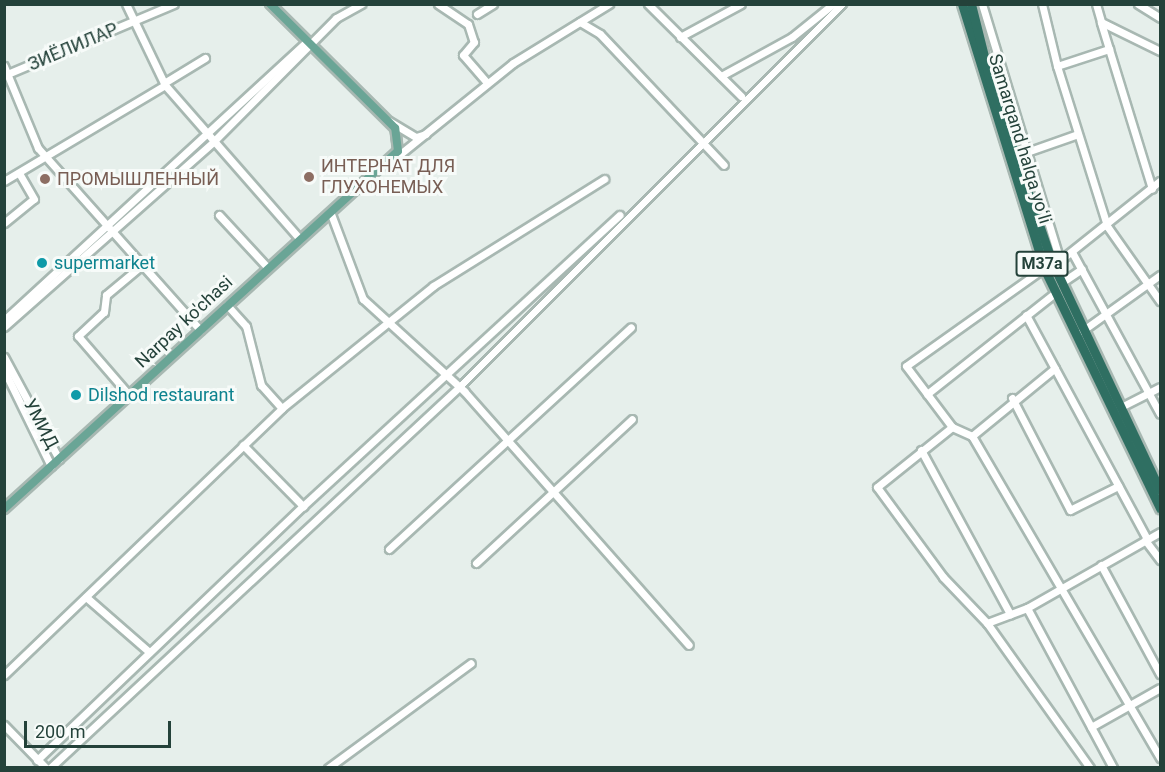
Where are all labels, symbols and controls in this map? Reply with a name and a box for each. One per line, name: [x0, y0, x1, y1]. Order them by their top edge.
street label: ЗИЁЛИЛАР: [25, 18, 121, 76]
street label: Samarqand halqa yoʻli: [984, 51, 1056, 227]
place label: ИНТЕРНАТ ДЛЯ ГЛУХОНЕМЫХ: [321, 156, 455, 198]
place label: ПРОМЫШЛЕННЫЙ: [57, 168, 219, 190]
marker: ИНТЕРНАТ ДЛЯ ГЛУХОНЕМЫХ: [302, 170, 316, 184]
marker: ПРОМЫШЛЕННЫЙ: [38, 172, 52, 186]
road number: M37a: [1015, 251, 1069, 277]
place label: supermarket: [54, 252, 155, 274]
marker: supermarket: [35, 256, 49, 270]
street label: Narpay ko'chasi: [131, 271, 237, 373]
place label: Dilshod restaurant: [88, 384, 234, 406]
marker: Dilshod restaurant: [69, 388, 83, 402]
street label: УМИД: [19, 395, 63, 453]
scale bar: [27, 709, 174, 747]
text: 200 m: [35, 721, 86, 742]

